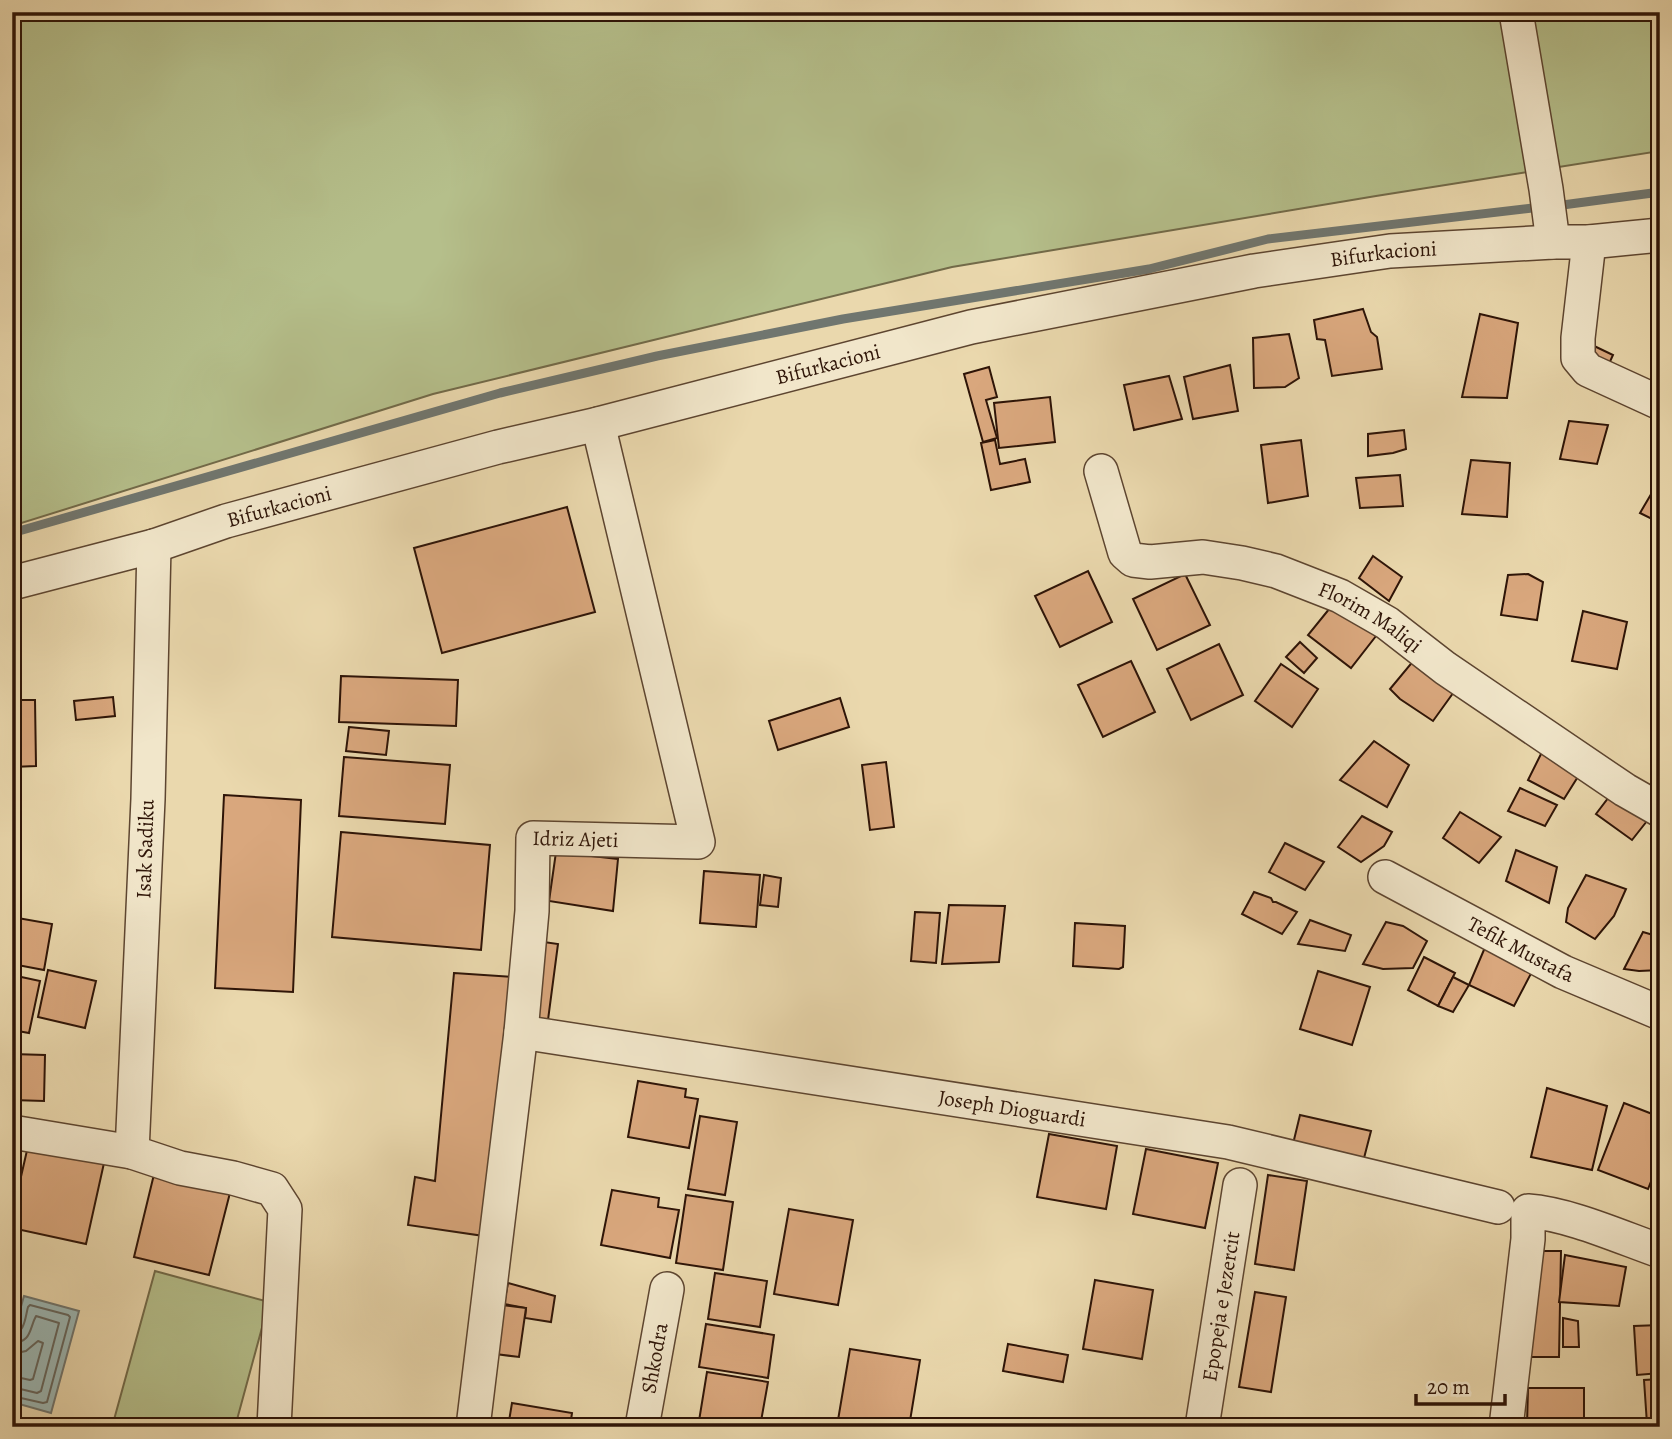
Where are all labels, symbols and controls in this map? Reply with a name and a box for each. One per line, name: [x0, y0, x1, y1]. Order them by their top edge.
street label: Bifurkacioni: [1328, 234, 1438, 274]
street label: Bifurkacioni: [772, 337, 883, 391]
street label: Bifurkacioni: [224, 479, 335, 534]
street label: Florim Maliqi: [1314, 575, 1428, 659]
street label: Isak Sadiku: [129, 798, 161, 899]
street label: Idriz Ajeti: [532, 824, 619, 854]
street label: Tefik Mustafa: [1463, 910, 1579, 989]
street label: Joseph Dioguardi: [936, 1083, 1088, 1134]
street label: Epopeja e Jezercit: [1195, 1229, 1247, 1383]
street label: Shkodra: [634, 1320, 675, 1396]
scale bar: [1416, 1362, 1506, 1406]
text: 20 m: [1427, 1373, 1470, 1401]

